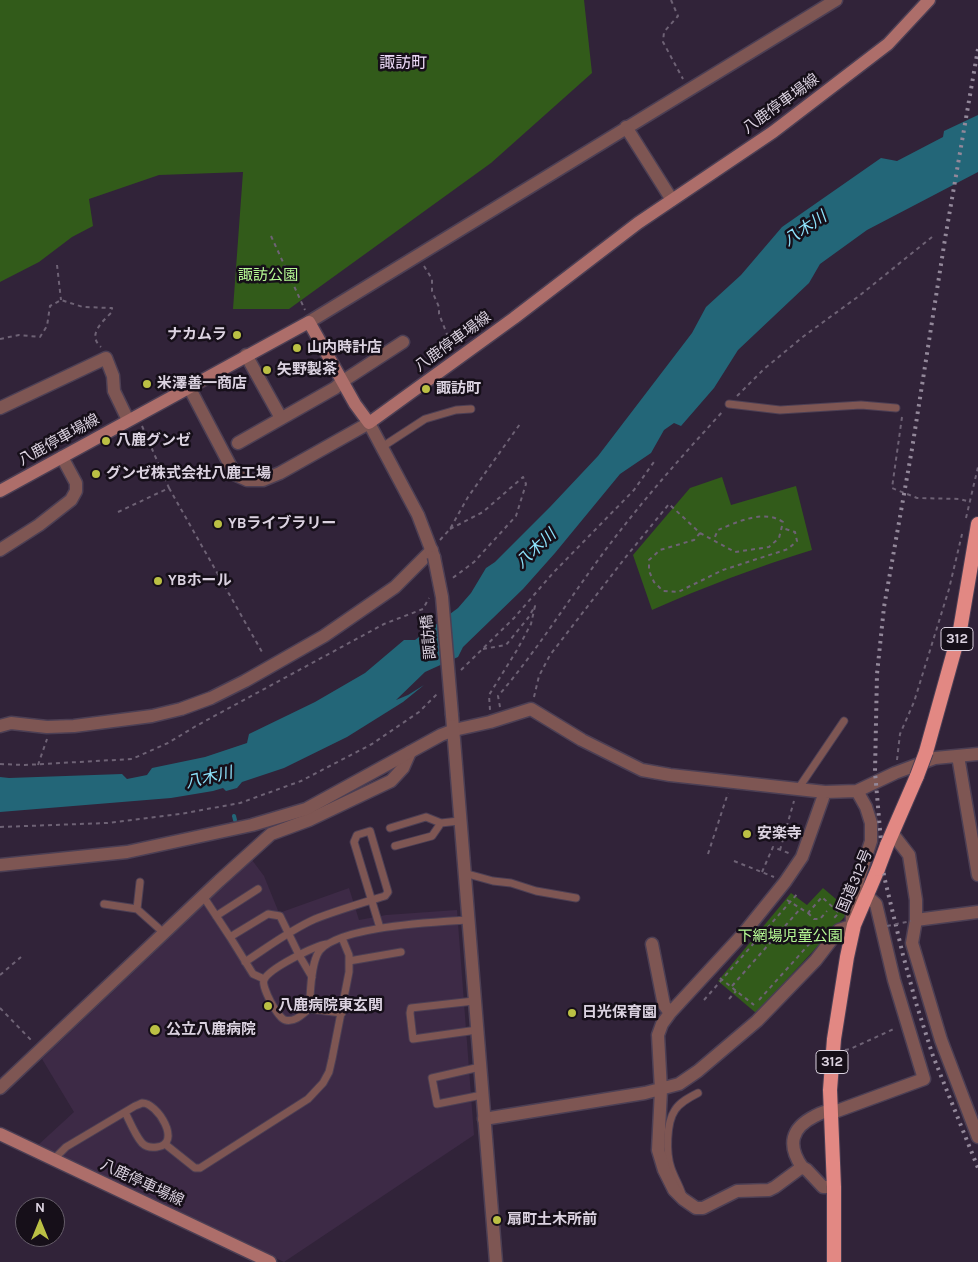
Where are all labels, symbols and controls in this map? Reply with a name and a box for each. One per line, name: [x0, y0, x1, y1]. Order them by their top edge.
district label: 諏訪町: [379, 53, 427, 73]
street label: 八鹿停車場線: [739, 70, 823, 138]
water label: 八木川: [780, 208, 830, 250]
park label: 諏訪公園: [238, 267, 298, 285]
street label: 八鹿停車場線: [411, 308, 495, 376]
place label: ナカムラ: [167, 326, 227, 344]
marker: ナカムラ: [231, 329, 243, 341]
place label: 山内時計店: [307, 339, 382, 357]
marker: 山内時計店: [291, 342, 303, 354]
place label: 矢野製茶: [277, 361, 337, 379]
marker: 矢野製茶: [261, 364, 273, 376]
place label: 米澤善一商店: [157, 375, 247, 393]
marker: 米澤善一商店: [141, 378, 153, 390]
place label: 諏訪町: [436, 380, 481, 398]
marker: 諏訪町: [420, 383, 432, 395]
street label: 八鹿停車場線: [15, 410, 103, 470]
place label: 八鹿グンゼ: [116, 432, 191, 450]
marker: 八鹿グンゼ: [100, 435, 112, 447]
place label: グンゼ株式会社八鹿工場: [106, 465, 271, 483]
marker: グンゼ株式会社八鹿工場: [90, 468, 102, 480]
place label: YBライブラリー: [228, 515, 337, 533]
marker: YBライブラリー: [212, 518, 224, 530]
water label: 八木川: [512, 526, 560, 572]
place label: YBホール: [168, 572, 232, 590]
marker: YBホール: [152, 575, 164, 587]
street label: 諏訪橋: [418, 614, 440, 660]
road number: 312: [941, 628, 973, 650]
water label: 八木川: [183, 763, 235, 793]
place label: 安楽寺: [757, 825, 802, 843]
marker: 安楽寺: [741, 828, 753, 840]
street label: 国道312号: [834, 846, 876, 916]
park label: 下網場児童公園: [738, 928, 842, 946]
place label: 八鹿病院東玄関: [278, 997, 383, 1015]
marker: 八鹿病院東玄関: [262, 1000, 274, 1012]
place label: 日光保育園: [582, 1004, 657, 1022]
marker: 日光保育園: [566, 1007, 578, 1019]
place label: 公立八鹿病院: [166, 1021, 256, 1039]
marker: 公立八鹿病院: [148, 1023, 162, 1037]
road number: 312: [816, 1050, 848, 1074]
street label: 八鹿停車場線: [97, 1156, 187, 1210]
north arrow: [15, 1197, 65, 1247]
text: N: [35, 1199, 45, 1216]
place label: 扇町土木所前: [507, 1211, 597, 1229]
marker: 扇町土木所前: [491, 1214, 503, 1226]

